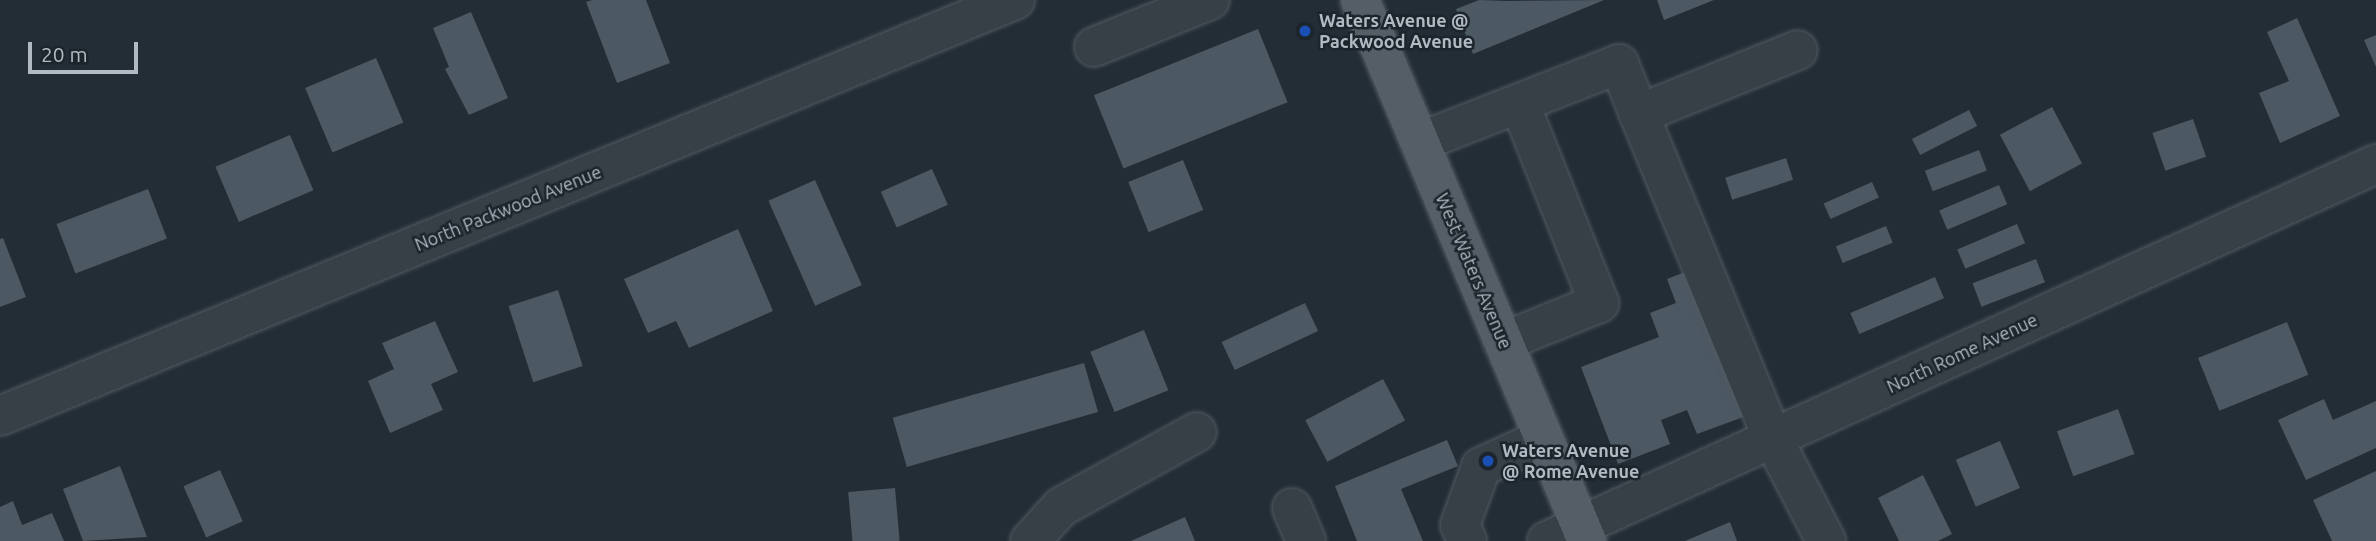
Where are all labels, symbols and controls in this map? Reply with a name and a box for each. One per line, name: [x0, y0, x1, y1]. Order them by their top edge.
place label: Waters Avenue @ Packwood Avenue: [1319, 10, 1473, 52]
marker: Waters Avenue @ Packwood Avenue: [1297, 23, 1313, 39]
scale bar: [32, 28, 142, 72]
text: 20 m: [41, 42, 88, 66]
street label: North Packwood Avenue: [412, 161, 604, 255]
street label: West Waters Avenue: [1431, 190, 1517, 352]
street label: North Rome Avenue: [1883, 309, 2041, 397]
place label: Waters Avenue @ Rome Avenue: [1502, 440, 1639, 482]
marker: Waters Avenue @ Rome Avenue: [1480, 453, 1496, 469]

